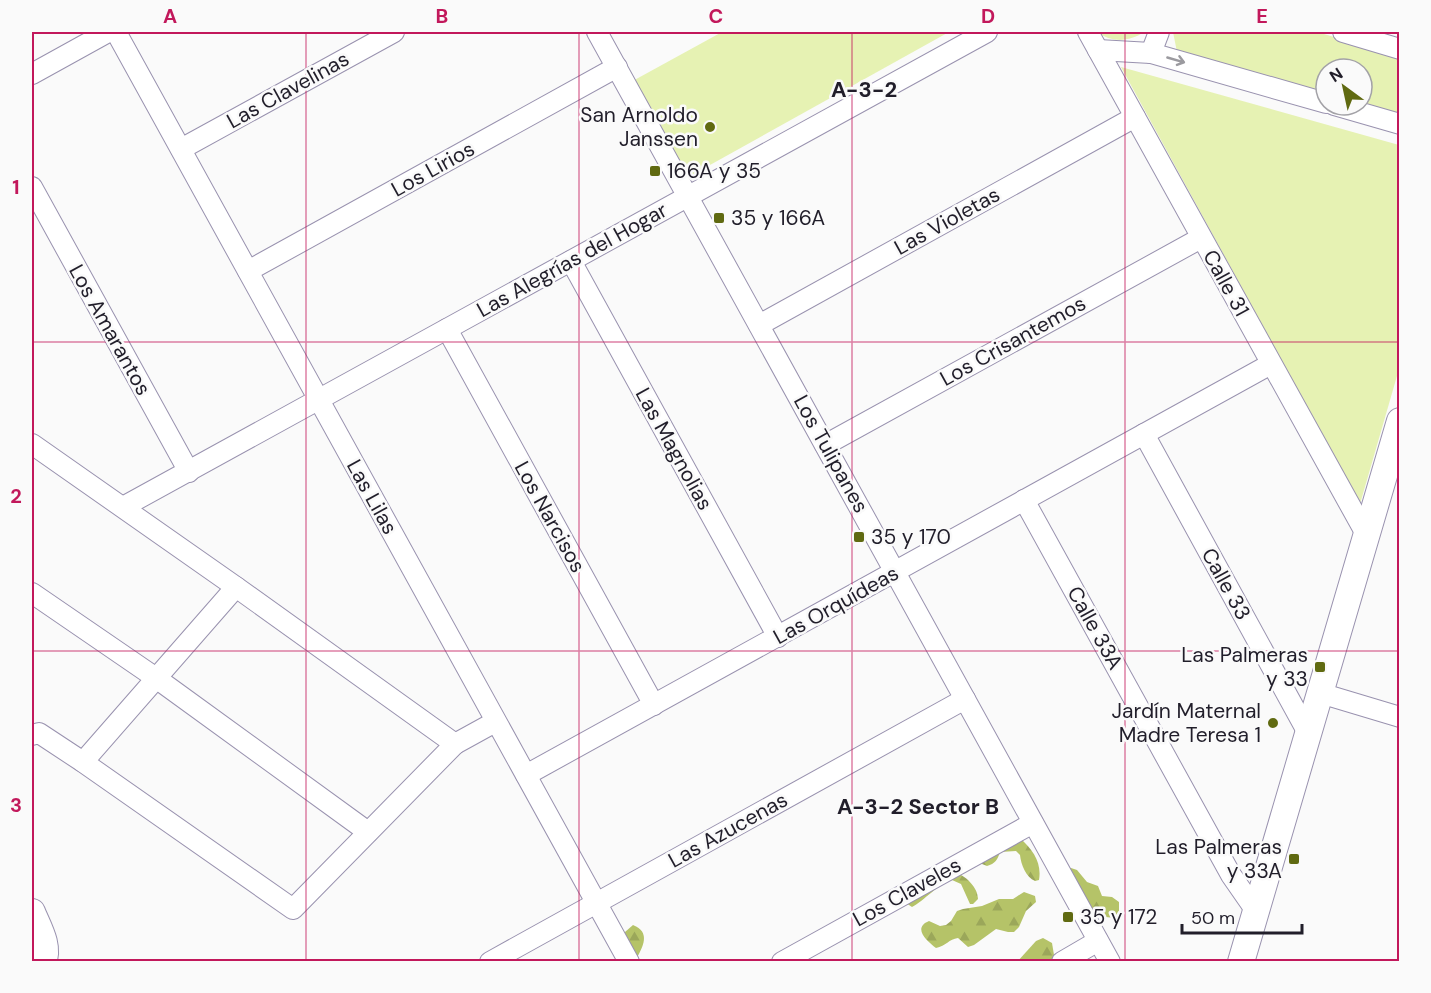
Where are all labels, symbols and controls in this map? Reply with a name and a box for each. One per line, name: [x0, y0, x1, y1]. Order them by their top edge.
text: A: [163, 3, 177, 29]
text: B: [436, 3, 448, 29]
text: C: [709, 3, 723, 29]
text: D: [981, 3, 995, 29]
text: E: [1256, 3, 1268, 29]
street label: Las Clavelinas: [222, 45, 354, 135]
one-way arrow: [1166, 55, 1185, 66]
north arrow: [1314, 57, 1374, 117]
text: N: [1325, 63, 1347, 87]
district label: A-3-2: [831, 75, 897, 104]
place label: San Arnoldo Janssen: [580, 101, 698, 153]
marker: San Arnoldo Janssen: [703, 120, 717, 134]
street label: Los Lirios: [386, 135, 480, 203]
place label: 166A y 35: [667, 157, 761, 185]
marker: 166A y 35: [648, 164, 662, 178]
text: 1: [12, 174, 20, 200]
street label: Las Violetas: [889, 180, 1005, 262]
street label: Las Alegrías del Hogar: [472, 196, 672, 324]
place label: 35 y 166A: [731, 204, 825, 232]
marker: 35 y 166A: [712, 211, 726, 225]
street label: Calle 31: [1196, 245, 1256, 321]
street label: Los Amarantos: [62, 260, 158, 400]
street label: Los Crisantemos: [935, 289, 1091, 393]
street label: Las Magnolias: [629, 383, 719, 515]
street label: Los Tulipanes: [787, 390, 875, 518]
street label: Las Lilas: [340, 455, 404, 539]
street label: Los Narcisos: [508, 456, 592, 578]
text: 2: [10, 483, 22, 509]
place label: 35 y 170: [871, 523, 951, 551]
marker: 35 y 170: [852, 530, 866, 544]
street label: Calle 33: [1195, 543, 1257, 625]
street label: Las Orquídeas: [768, 559, 904, 651]
street label: Calle 33A: [1061, 581, 1129, 675]
place label: Las Palmeras y 33: [1181, 641, 1308, 693]
marker: Las Palmeras y 33: [1313, 660, 1327, 674]
place label: Jardín Maternal Madre Teresa 1: [1112, 697, 1261, 749]
marker: Jardín Maternal Madre Teresa 1: [1266, 716, 1280, 730]
street label: Las Azucenas: [663, 786, 793, 874]
text: 3: [10, 792, 22, 818]
district label: A-3-2 Sector B: [837, 792, 999, 821]
place label: Las Palmeras y 33A: [1155, 833, 1282, 885]
street label: Los Claveles: [848, 851, 966, 933]
marker: Las Palmeras y 33A: [1287, 852, 1301, 866]
scale bar: [1182, 897, 1302, 935]
place label: 35 y 172: [1080, 903, 1157, 931]
text: 50 m: [1191, 906, 1235, 930]
marker: 35 y 172: [1061, 910, 1075, 924]

